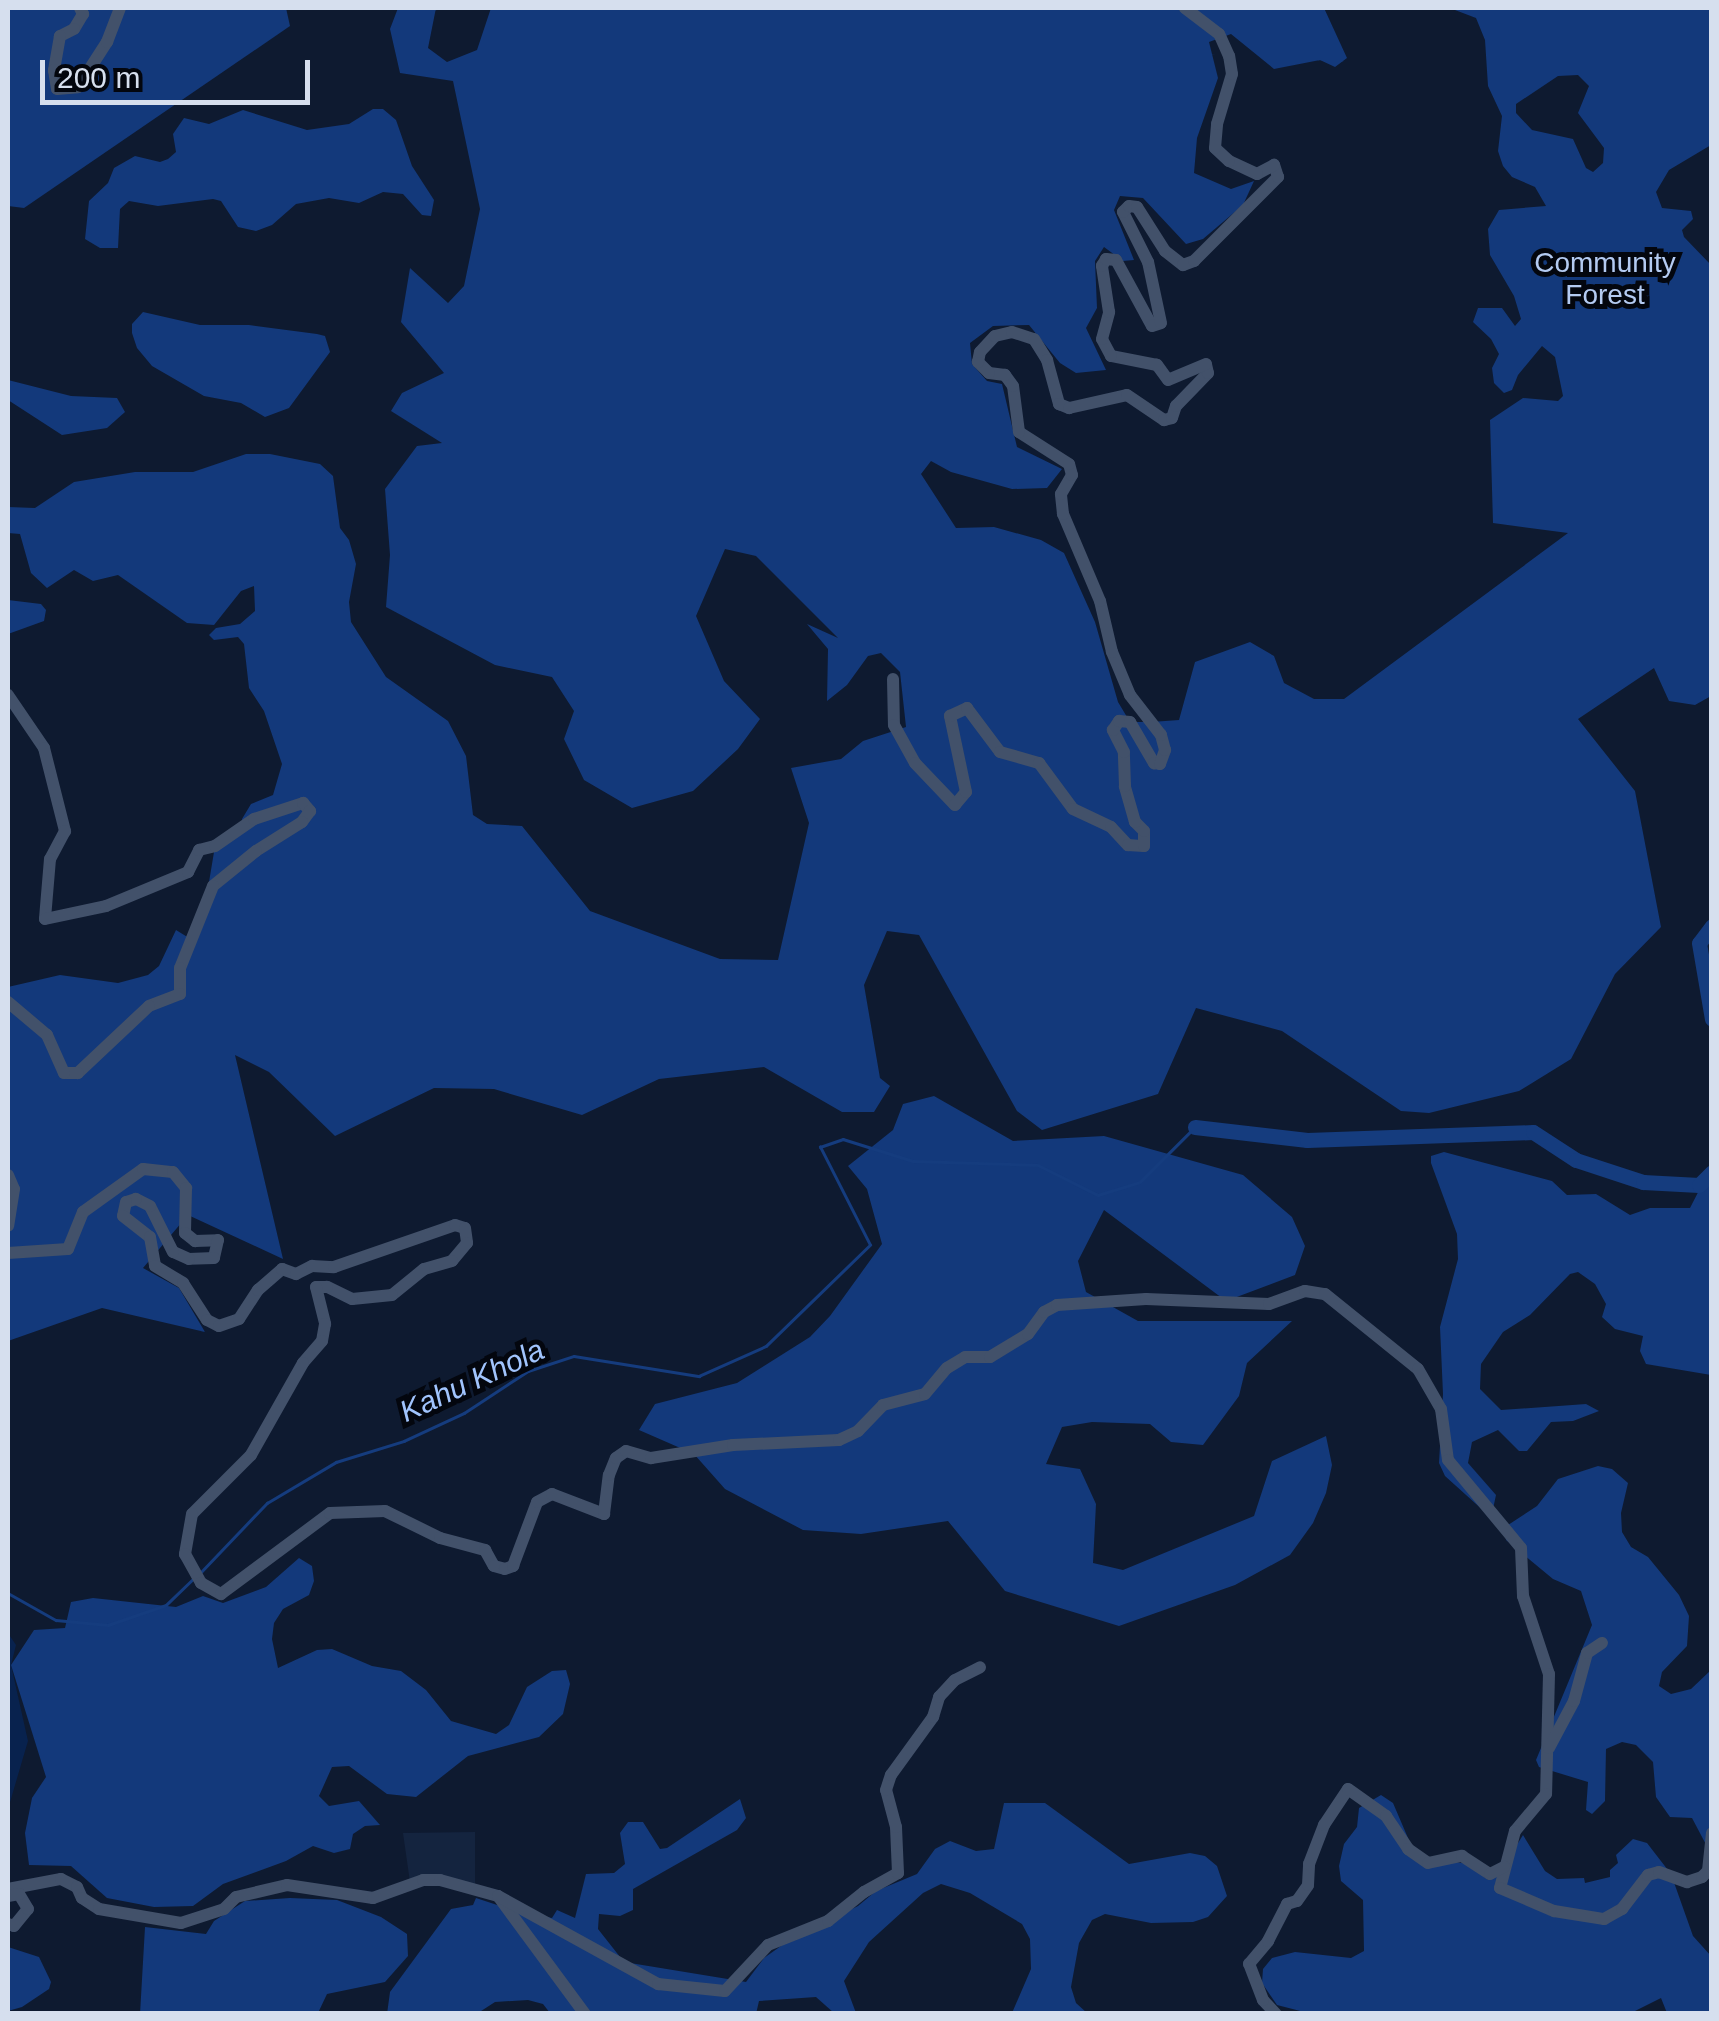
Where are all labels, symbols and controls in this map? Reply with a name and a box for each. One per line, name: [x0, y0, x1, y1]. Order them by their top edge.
scale bar: [45, 40, 315, 102]
text: 200 m: [57, 61, 140, 94]
park label: Community Forest: [1534, 246, 1676, 312]
water label: Kahu Khola: [394, 1332, 550, 1430]

